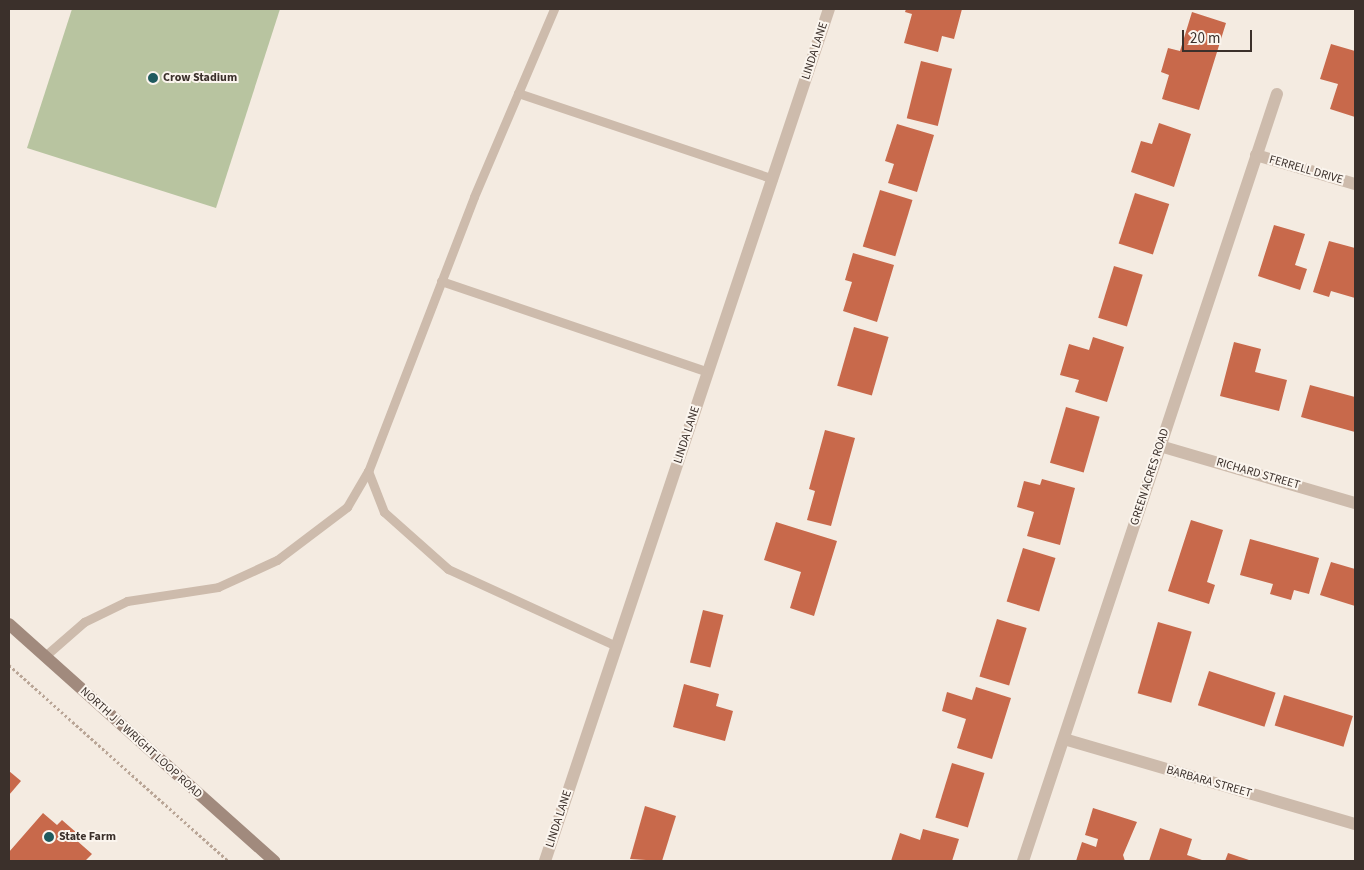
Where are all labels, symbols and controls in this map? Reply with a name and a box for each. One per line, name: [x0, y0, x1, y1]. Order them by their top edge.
scale bar: [1184, 20, 1254, 52]
street label: LINDA LANE: [799, 21, 831, 81]
text: 20 m: [1190, 28, 1220, 49]
place label: Crow Stadium: [163, 71, 237, 85]
marker: Crow Stadium: [147, 72, 159, 84]
street label: FERRELL DRIVE: [1267, 153, 1345, 187]
street label: LINDA LANE: [671, 405, 703, 465]
street label: GREEN ACRES ROAD: [1128, 427, 1172, 527]
street label: RICHARD STREET: [1215, 455, 1301, 493]
street label: NORTH J P WRIGHT LOOP ROAD: [77, 684, 205, 802]
street label: BARBARA STREET: [1165, 763, 1253, 801]
street label: LINDA LANE: [543, 789, 575, 849]
place label: State Farm: [59, 830, 116, 844]
marker: State Farm: [43, 831, 55, 843]

